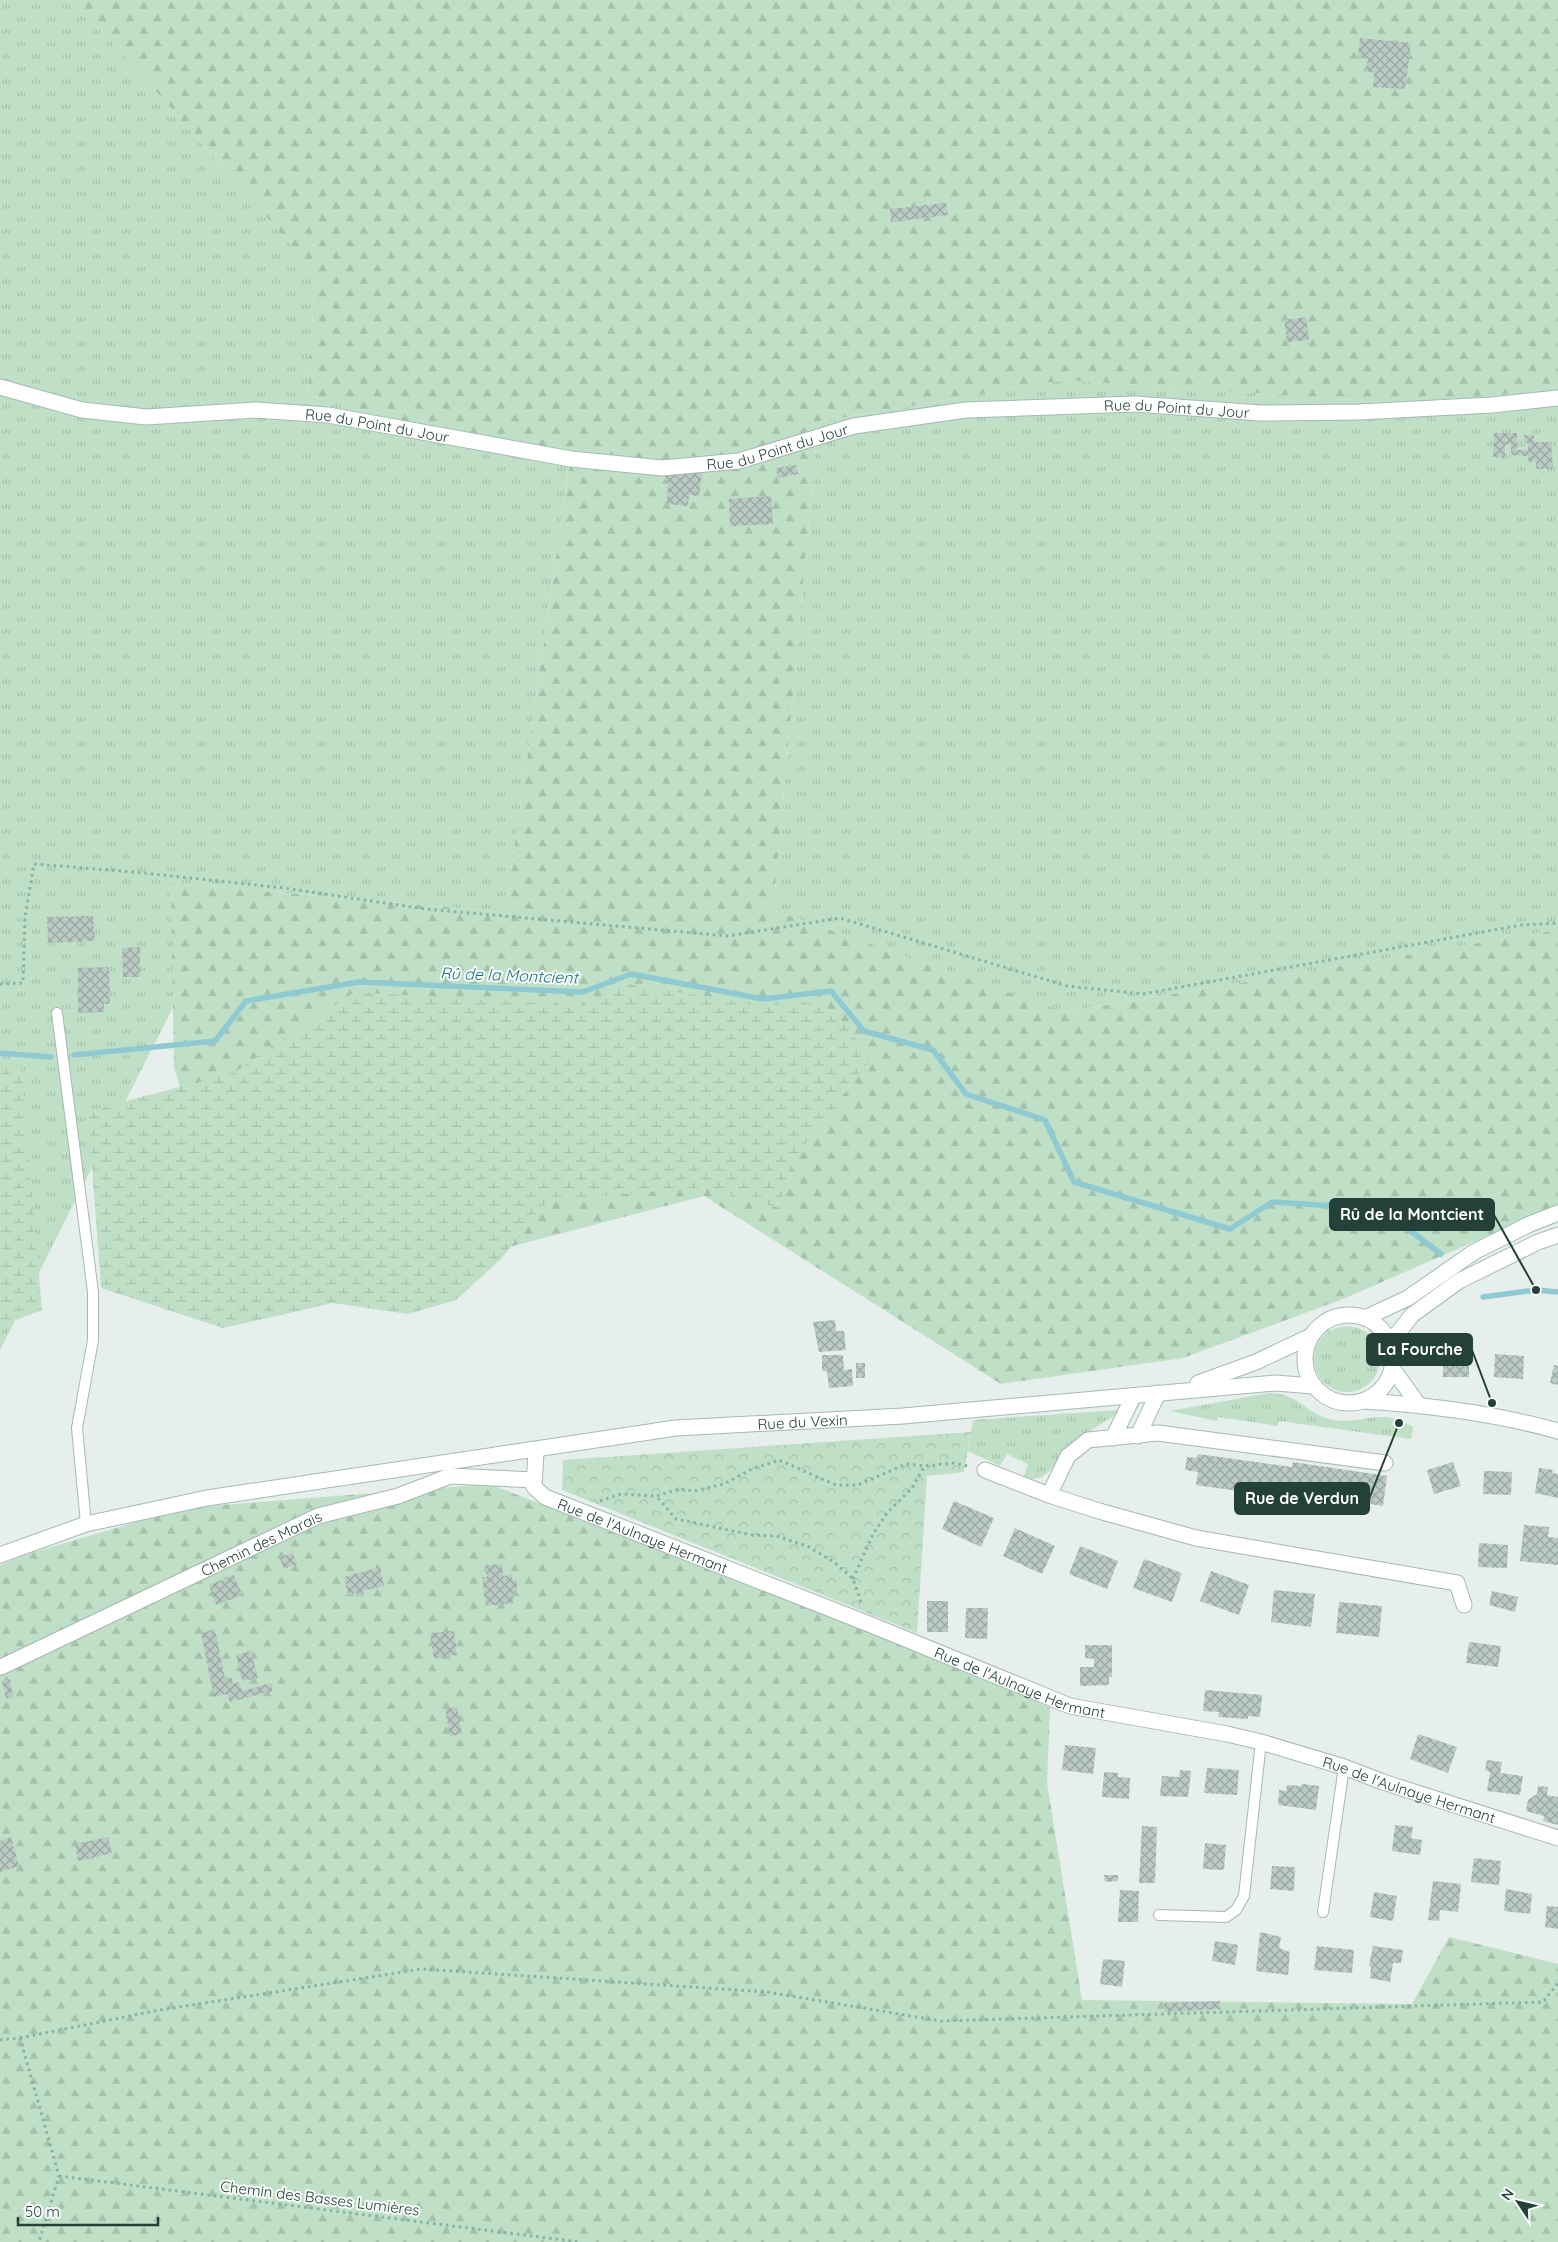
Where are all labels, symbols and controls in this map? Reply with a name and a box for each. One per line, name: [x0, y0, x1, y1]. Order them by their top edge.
street label: Rue du Point du Jour: [1104, 395, 1250, 422]
street label: Rue du Point du Jour: [304, 404, 451, 446]
street label: Rue du Point du Jour: [706, 419, 850, 473]
water label: Rû de la Montcient: [440, 963, 580, 987]
callout: Rû de la Montcient: [1330, 1199, 1494, 1230]
text: Rû de la Montcient: [1340, 1204, 1484, 1224]
callout: La Fourche: [1367, 1334, 1472, 1365]
text: La Fourche: [1377, 1339, 1463, 1359]
street label: Rue du Vexin: [757, 1409, 848, 1433]
callout: Rue de Verdun: [1235, 1483, 1369, 1514]
text: Rue de Verdun: [1245, 1488, 1359, 1508]
street label: Rue de l'Aulnaye Hermant: [555, 1493, 731, 1577]
street label: Chemin des Marais: [197, 1506, 325, 1580]
street label: Rue de l'Aulnaye Hermant: [932, 1642, 1107, 1722]
street label: Rue de l'Aulnaye Hermant: [1321, 1752, 1498, 1827]
street label: Chemin des Basses Lumières: [219, 2176, 421, 2220]
north arrow: [1493, 2177, 1543, 2227]
text: N: [1497, 2185, 1518, 2204]
scale bar: [18, 2194, 158, 2226]
text: 50 m: [25, 2202, 60, 2221]

